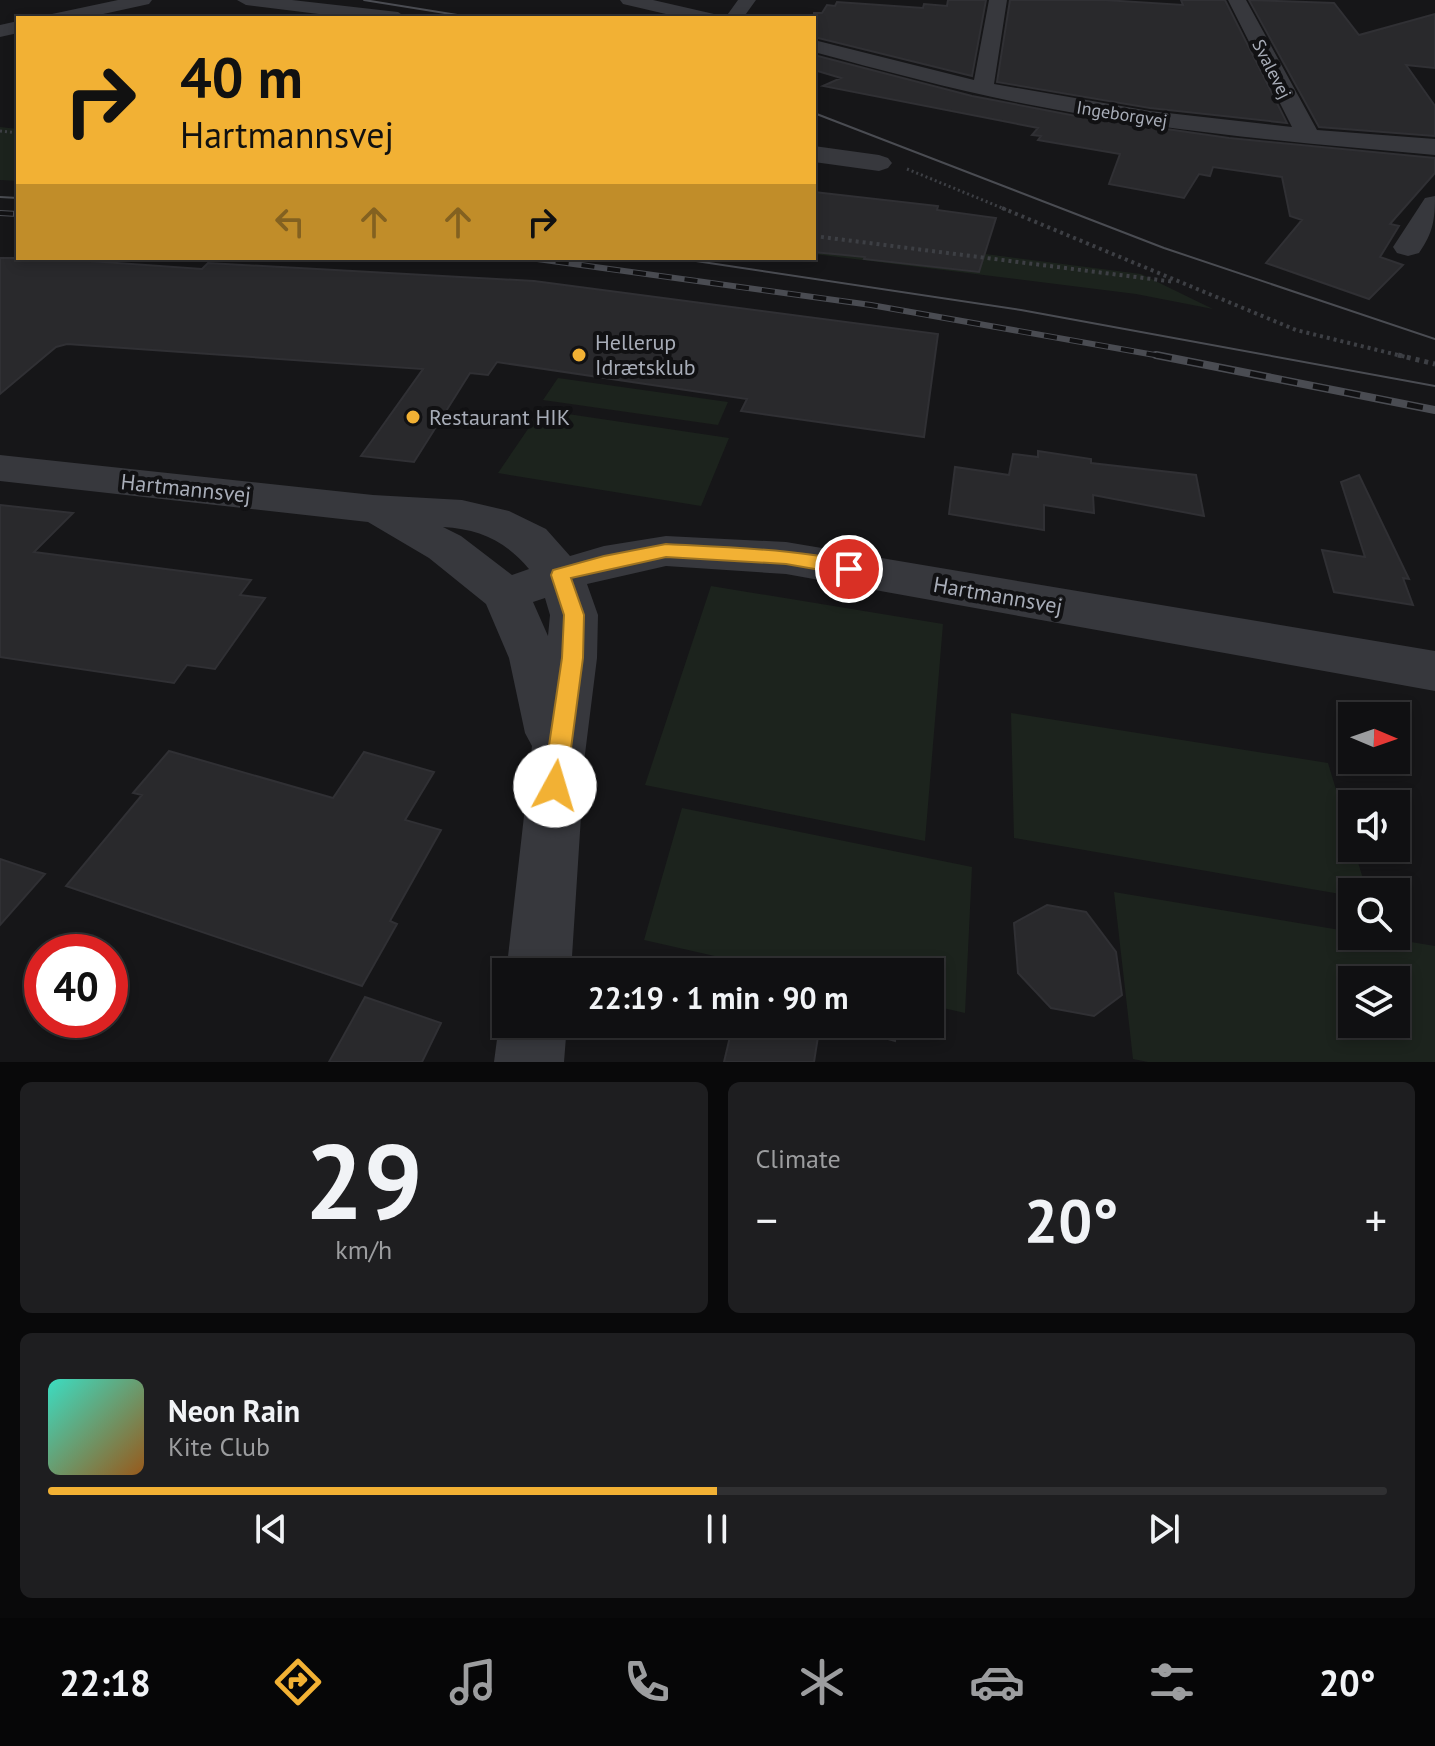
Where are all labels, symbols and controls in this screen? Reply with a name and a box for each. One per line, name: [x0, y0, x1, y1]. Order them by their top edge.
street label: Svalevej: [1247, 35, 1297, 103]
text: 40 m: [180, 41, 303, 113]
icon: right: [48, 48, 152, 152]
street label: Ingeborgvej: [1075, 95, 1169, 133]
text: Hartmannsvej: [180, 111, 394, 158]
icon: left: [268, 200, 312, 244]
icon: ahead: [352, 200, 396, 244]
icon: ahead: [436, 200, 480, 244]
icon: right: [520, 200, 564, 244]
place label: Hellerup Idrætsklub: [595, 328, 696, 381]
marker: Hellerup Idrætsklub: [570, 346, 588, 364]
place label: Restaurant HIK: [429, 403, 570, 431]
marker: Restaurant HIK: [404, 408, 422, 426]
street label: Hartmannsvej: [119, 467, 253, 509]
pin: [815, 535, 883, 603]
icon: arrive: [827, 547, 871, 591]
street label: Hartmannsvej: [931, 570, 1065, 620]
north arrow: [1338, 702, 1410, 774]
map controls: [1338, 702, 1410, 1038]
position arrow: [513, 744, 597, 828]
button: sound: [1338, 790, 1410, 862]
button: search: [1338, 878, 1410, 950]
speed limit sign: 40: [24, 934, 128, 1038]
button: layers: [1338, 966, 1410, 1038]
text: 22:19 · 1 min · 90 m: [588, 978, 848, 1017]
text: 29: [305, 1113, 423, 1248]
text: Climate: [756, 1142, 841, 1175]
text: 20°: [1024, 1181, 1118, 1259]
text: −: [756, 1191, 778, 1248]
text: +: [1365, 1191, 1387, 1248]
text: km/h: [335, 1233, 392, 1266]
text: Neon Rain: [168, 1391, 300, 1430]
text: Kite Club: [168, 1430, 270, 1463]
icon: previous: [249, 1507, 293, 1551]
icon: pause: [695, 1507, 739, 1551]
icon: next: [1142, 1507, 1186, 1551]
icon: directions: [270, 1654, 326, 1710]
icon: music: [445, 1654, 501, 1710]
icon: phone: [619, 1654, 675, 1710]
icon: climate: [794, 1654, 850, 1710]
icon: car: [969, 1654, 1025, 1710]
icon: filters: [1144, 1654, 1200, 1710]
text: 22:18: [59, 1659, 151, 1706]
text: 20°: [1319, 1659, 1375, 1706]

